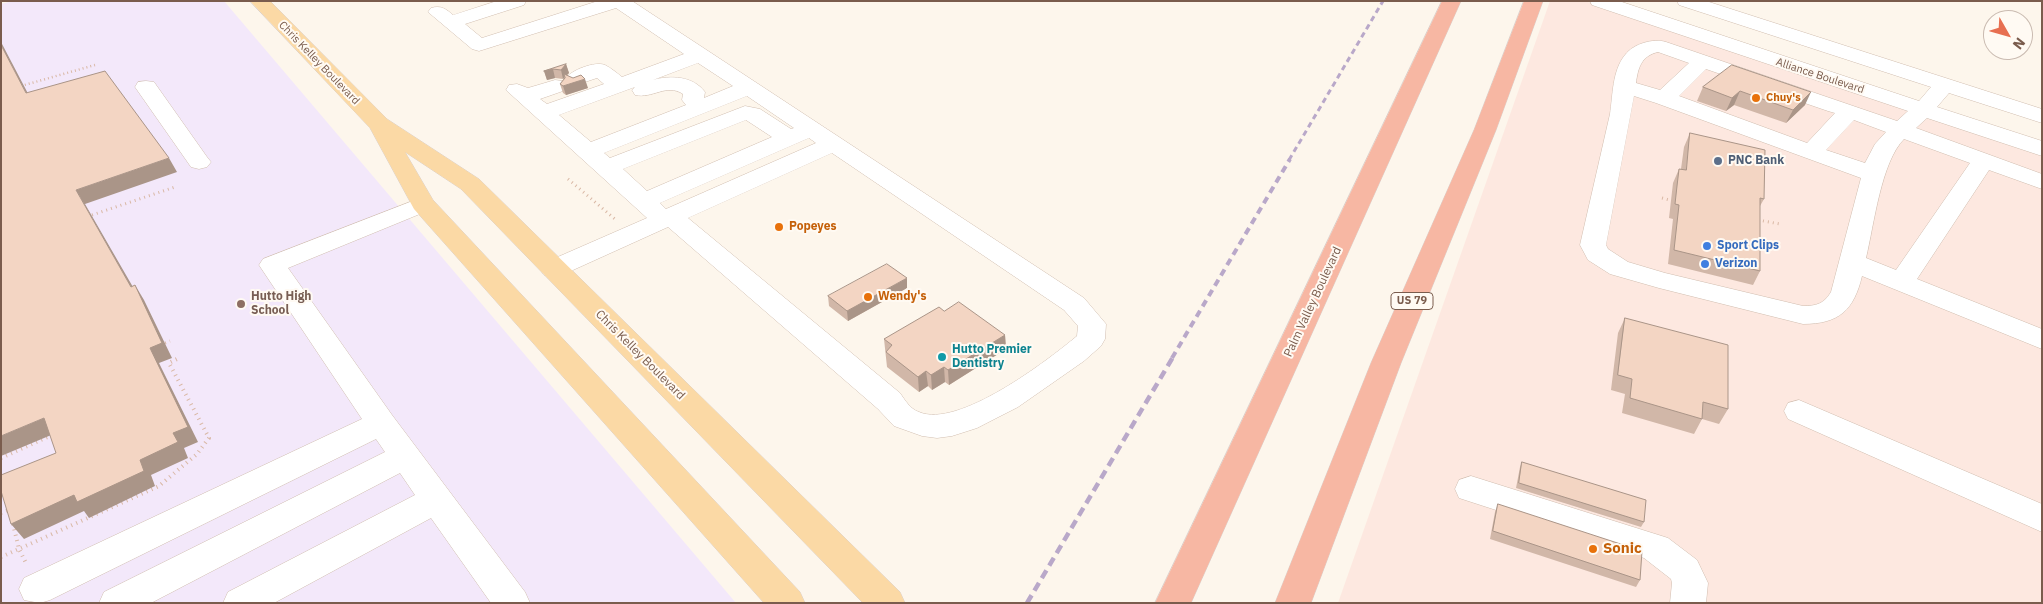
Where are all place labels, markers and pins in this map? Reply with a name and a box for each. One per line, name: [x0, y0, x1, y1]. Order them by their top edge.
place label: Chuy's: [1766, 91, 1801, 105]
marker: Chuy's: [1750, 92, 1762, 104]
place label: PNC Bank: [1728, 154, 1784, 168]
marker: PNC Bank: [1712, 155, 1724, 167]
place label: Popeyes: [789, 220, 836, 234]
marker: Popeyes: [773, 221, 785, 233]
place label: Sport Clips: [1717, 239, 1779, 253]
marker: Sport Clips: [1701, 240, 1713, 252]
place label: Verizon: [1715, 257, 1757, 271]
marker: Verizon: [1699, 258, 1711, 270]
place label: Hutto High School: [251, 290, 311, 318]
place label: Wendy's: [878, 290, 926, 304]
marker: Wendy's: [862, 291, 874, 303]
marker: Hutto High School: [235, 298, 247, 310]
place label: Hutto Premier Dentistry: [952, 343, 1032, 371]
marker: Hutto Premier Dentistry: [936, 351, 948, 363]
place label: Sonic: [1603, 540, 1642, 558]
marker: Sonic: [1587, 543, 1599, 555]

